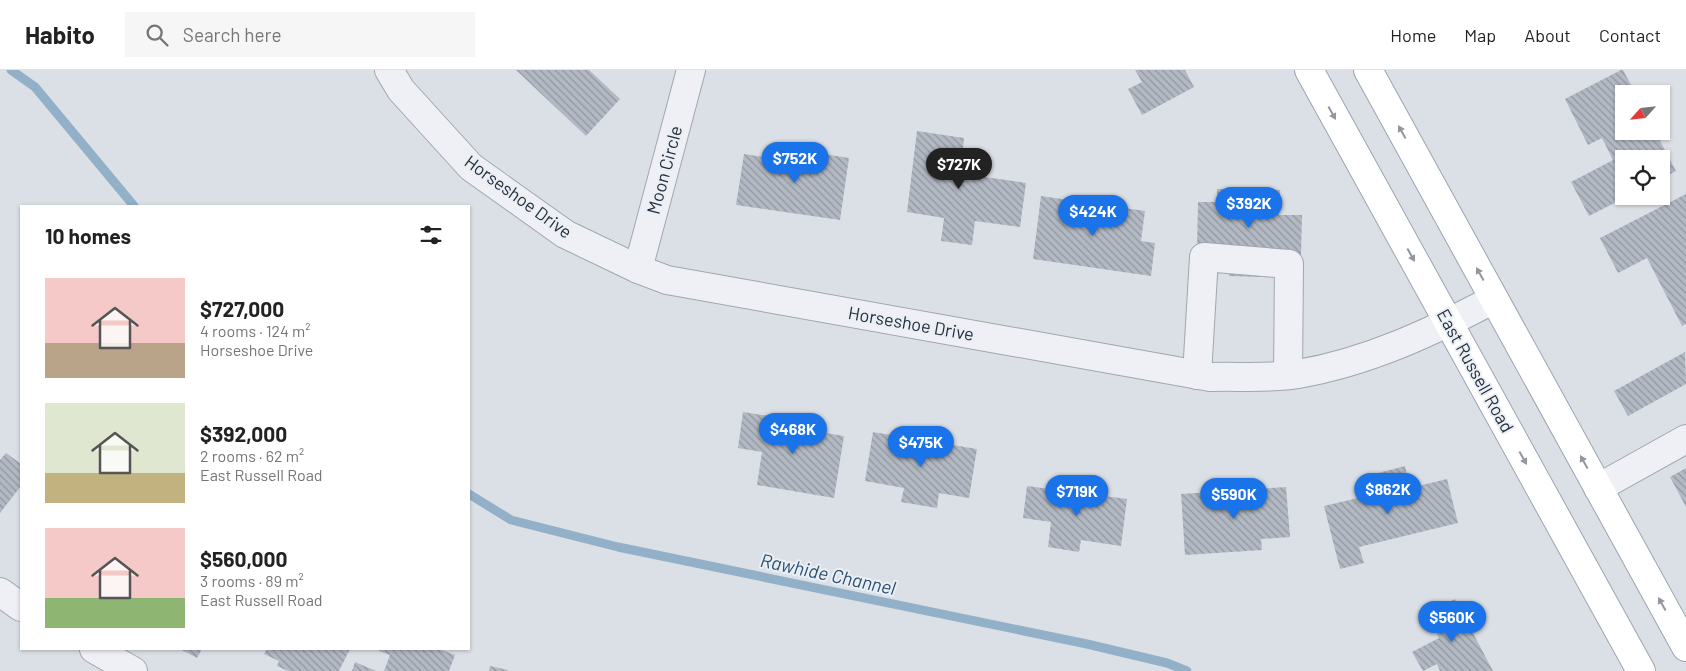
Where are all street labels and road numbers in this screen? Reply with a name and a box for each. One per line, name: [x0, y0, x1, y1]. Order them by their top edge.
street label: Moon Circle: [642, 123, 686, 216]
street label: Horseshoe Drive: [461, 150, 577, 243]
street label: Horseshoe Drive: [846, 301, 976, 345]
street label: East Russell Road: [1433, 305, 1519, 436]

